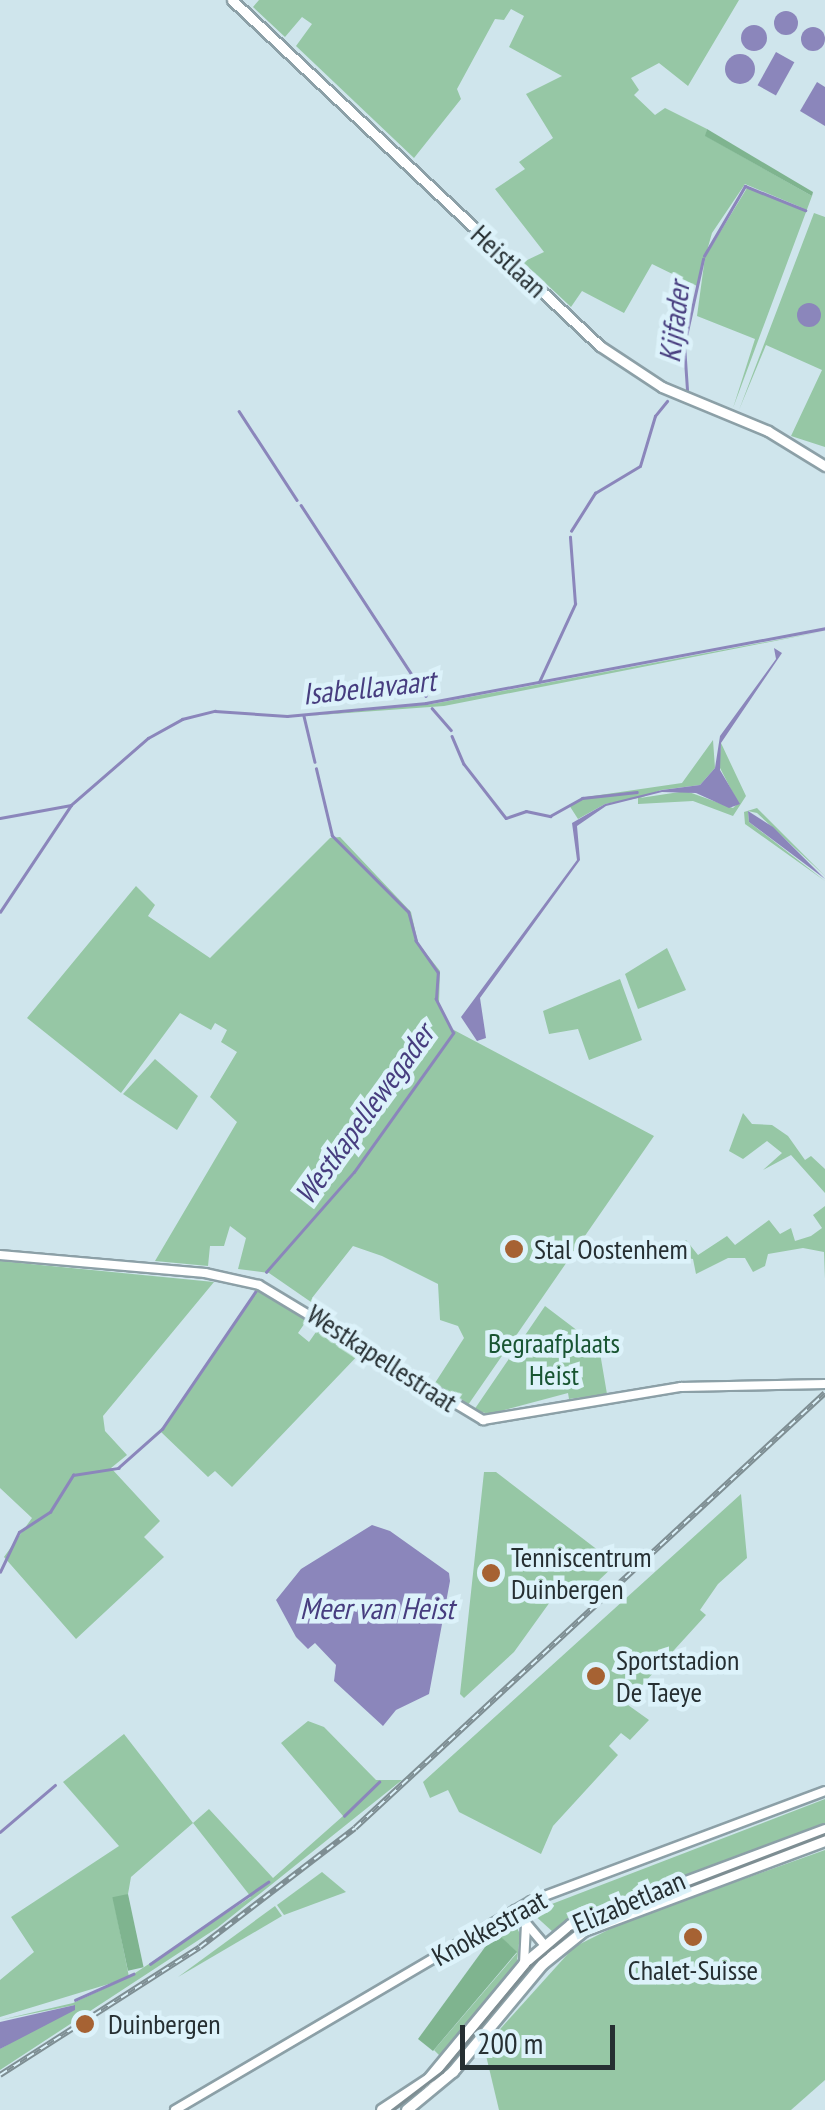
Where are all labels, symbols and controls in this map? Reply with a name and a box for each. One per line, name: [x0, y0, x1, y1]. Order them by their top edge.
street label: Heistlaan: [464, 218, 554, 304]
water label: Kijfader: [651, 280, 697, 364]
water label: Isabellavaart: [301, 662, 437, 712]
water label: Westkapellewegader: [287, 1017, 441, 1211]
place label: Stal Oostenhem: [534, 1232, 688, 1266]
marker: Stal Oostenhem: [503, 1238, 525, 1260]
street label: Westkapellestraat: [301, 1297, 463, 1419]
park label: Begraafplaats Heist: [488, 1326, 620, 1392]
place label: Tenniscentrum Duinbergen: [511, 1540, 651, 1606]
marker: Tenniscentrum Duinbergen: [480, 1562, 502, 1584]
water label: Meer van Heist: [300, 1590, 454, 1626]
place label: Sportstadion De Taeye: [616, 1643, 739, 1709]
marker: Sportstadion De Taeye: [585, 1665, 607, 1687]
street label: Elizabetlaan: [568, 1863, 690, 1941]
street label: Knokkestraat: [426, 1883, 552, 1973]
marker: Chalet-Suisse: [682, 1926, 704, 1948]
place label: Chalet-Suisse: [628, 1953, 758, 1987]
scale bar: [465, 2005, 620, 2067]
place label: Duinbergen: [108, 2007, 221, 2041]
marker: Duinbergen: [72, 2011, 98, 2037]
text: 200 m: [477, 2023, 543, 2062]

